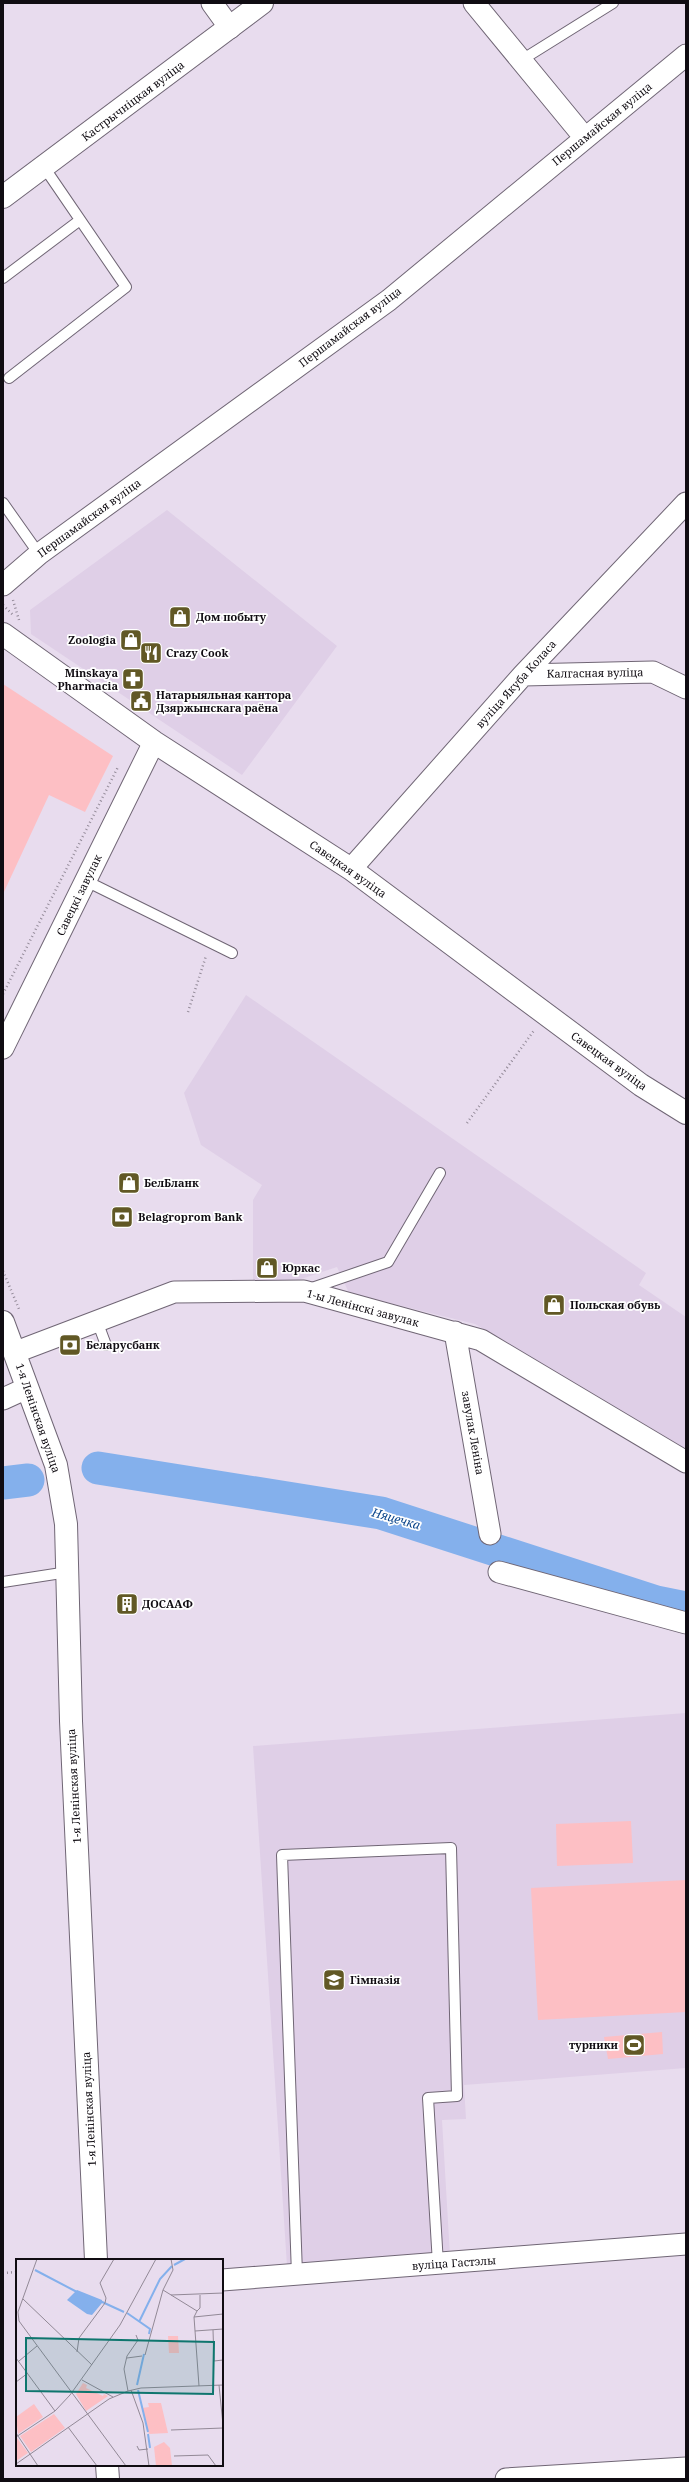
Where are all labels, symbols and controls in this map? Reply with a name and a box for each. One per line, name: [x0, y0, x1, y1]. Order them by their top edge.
street label: Кастрычніцкая вуліца: [78, 57, 187, 144]
street label: Першамайская вуліца: [549, 79, 655, 169]
street label: Першамайская вуліца: [295, 283, 404, 370]
street label: Першамайская вуліца: [34, 475, 144, 560]
shop icon: Дом побыту: [167, 604, 193, 630]
place label: Дом побыту: [196, 609, 267, 624]
shop icon: Zoologia: [118, 627, 144, 653]
place label: Zoologia: [68, 632, 116, 647]
street label: вуліца Якуба Коласа: [472, 636, 559, 731]
restaurant icon: Crazy Cook: [138, 640, 164, 666]
place label: Crazy Cook: [166, 645, 228, 660]
street label: Калгасная вуліца: [546, 664, 644, 681]
place label: Minskaya Pharmacia: [58, 665, 118, 693]
pharmacy icon: Minskaya Pharmacia: [120, 666, 146, 692]
place label: Натарыяльная кантора Дзяржынскага раёна: [156, 687, 292, 715]
public building icon: Натарыяльная кантора Дзяржынскага раёна: [128, 688, 154, 714]
street label: Савецкая вуліца: [307, 836, 390, 901]
street label: Савецкі завулак: [52, 851, 105, 938]
street label: Савецкая вуліца: [568, 1028, 650, 1093]
shop icon: БелБланк: [116, 1170, 142, 1196]
place label: БелБланк: [144, 1175, 199, 1190]
bank icon: Belagroprom Bank: [109, 1204, 135, 1230]
place label: Belagroprom Bank: [138, 1209, 242, 1224]
shop icon: Юркас: [254, 1255, 280, 1281]
place label: Юркас: [282, 1260, 320, 1275]
street label: 1-ы Ленінскі завулак: [305, 1285, 421, 1330]
shop icon: Польская обувь: [541, 1292, 567, 1318]
place label: Польская обувь: [570, 1297, 661, 1312]
bank icon: Беларусбанк: [57, 1332, 83, 1358]
place label: Беларусбанк: [86, 1337, 160, 1352]
street label: 1-я Ленінская вуліца: [13, 1361, 64, 1475]
street label: завулак Леніна: [459, 1390, 488, 1476]
water label: Няцечка: [369, 1503, 423, 1534]
building icon: ДОСААФ: [114, 1591, 140, 1617]
place label: ДОСААФ: [142, 1596, 193, 1611]
street label: 1-я Ленінская вуліца: [63, 1728, 84, 1844]
school or university icon: Гімназія: [321, 1967, 347, 1993]
place label: Гімназія: [350, 1972, 400, 1987]
sports icon: турники: [621, 2032, 647, 2058]
place label: турники: [569, 2037, 619, 2052]
street label: 1-я Ленінская вуліца: [78, 2051, 99, 2167]
street label: вуліца Гастэлы: [411, 2252, 496, 2273]
inset map: [16, 2259, 223, 2466]

